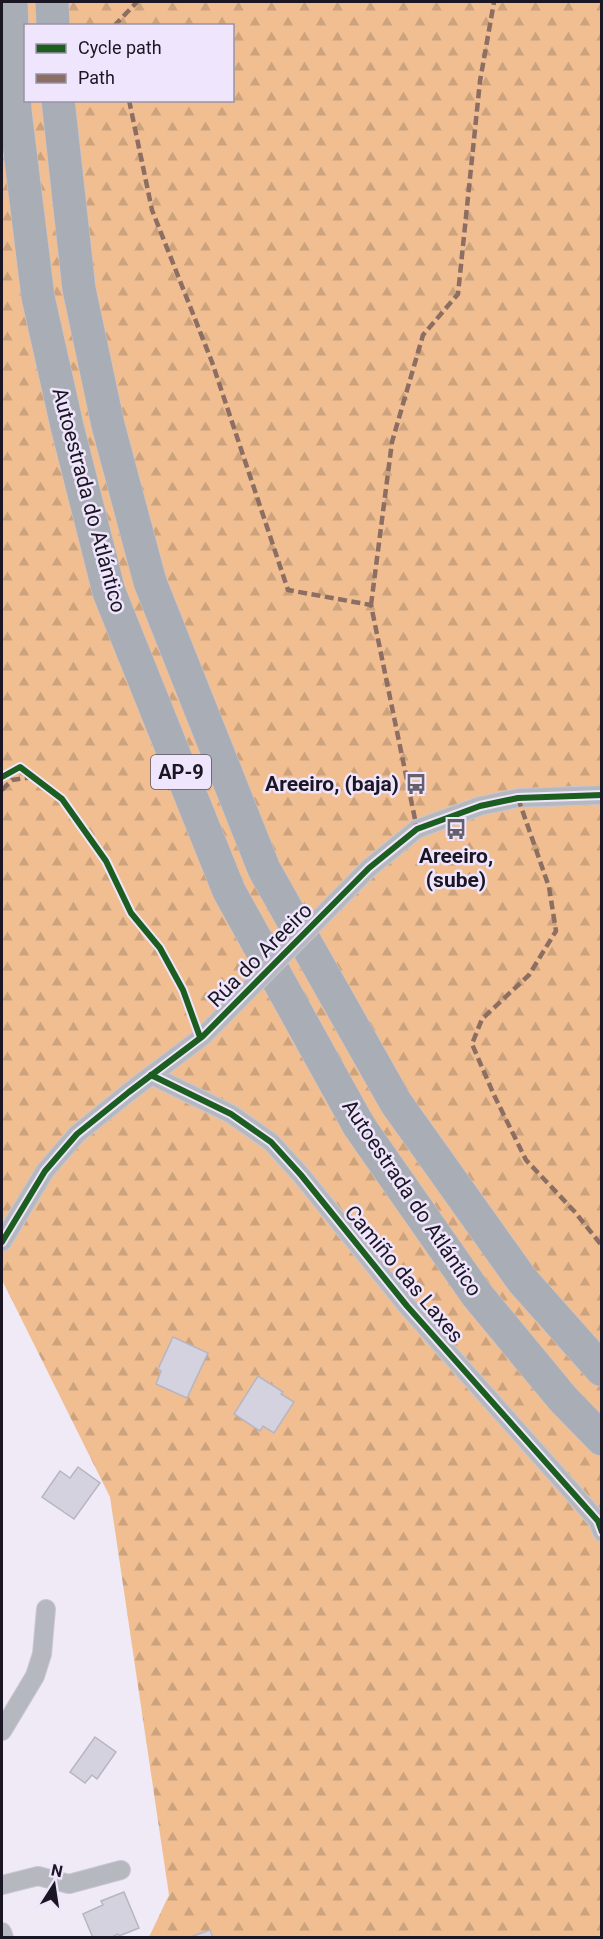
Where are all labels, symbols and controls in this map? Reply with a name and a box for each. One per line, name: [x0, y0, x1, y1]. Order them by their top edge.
legend: [24, 24, 234, 102]
text: Cycle path: [78, 37, 162, 58]
text: Path: [78, 67, 115, 88]
street label: Autoestrada do Atlántico: [47, 385, 131, 615]
road number: AP-9: [151, 755, 211, 789]
place label: Areeiro, (baja): [265, 772, 399, 796]
bus stop icon: Areeiro, (baja): [404, 772, 428, 796]
bus stop icon: Areeiro, (sube): [444, 817, 468, 841]
place label: Areeiro, (sube): [419, 844, 493, 892]
street label: Rúa do Areeiro: [203, 898, 317, 1012]
street label: Autoestrada do Atlántico: [337, 1095, 487, 1301]
street label: Camiño das Laxes: [340, 1201, 468, 1347]
north arrow: [24, 1855, 84, 1915]
text: N: [50, 1860, 65, 1881]

